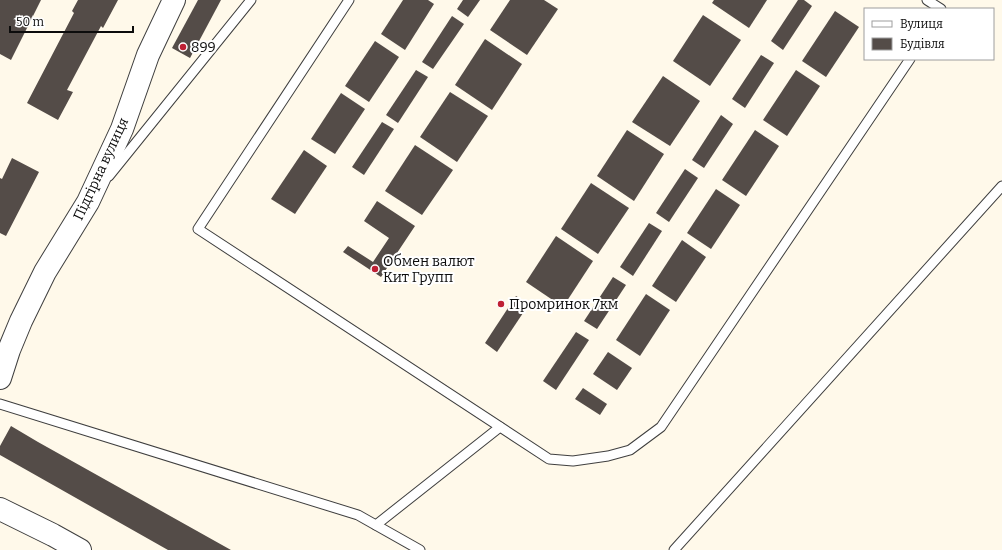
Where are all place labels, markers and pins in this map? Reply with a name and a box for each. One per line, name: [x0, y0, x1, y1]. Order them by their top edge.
place label: 899: [191, 39, 216, 56]
marker: 899: [178, 42, 188, 52]
place label: Обмен валют Кит Групп: [383, 253, 475, 286]
marker: Обмен валют Кит Групп: [370, 264, 380, 274]
place label: Промринок 7км: [509, 296, 619, 313]
marker: Промринок 7км: [496, 299, 506, 309]

